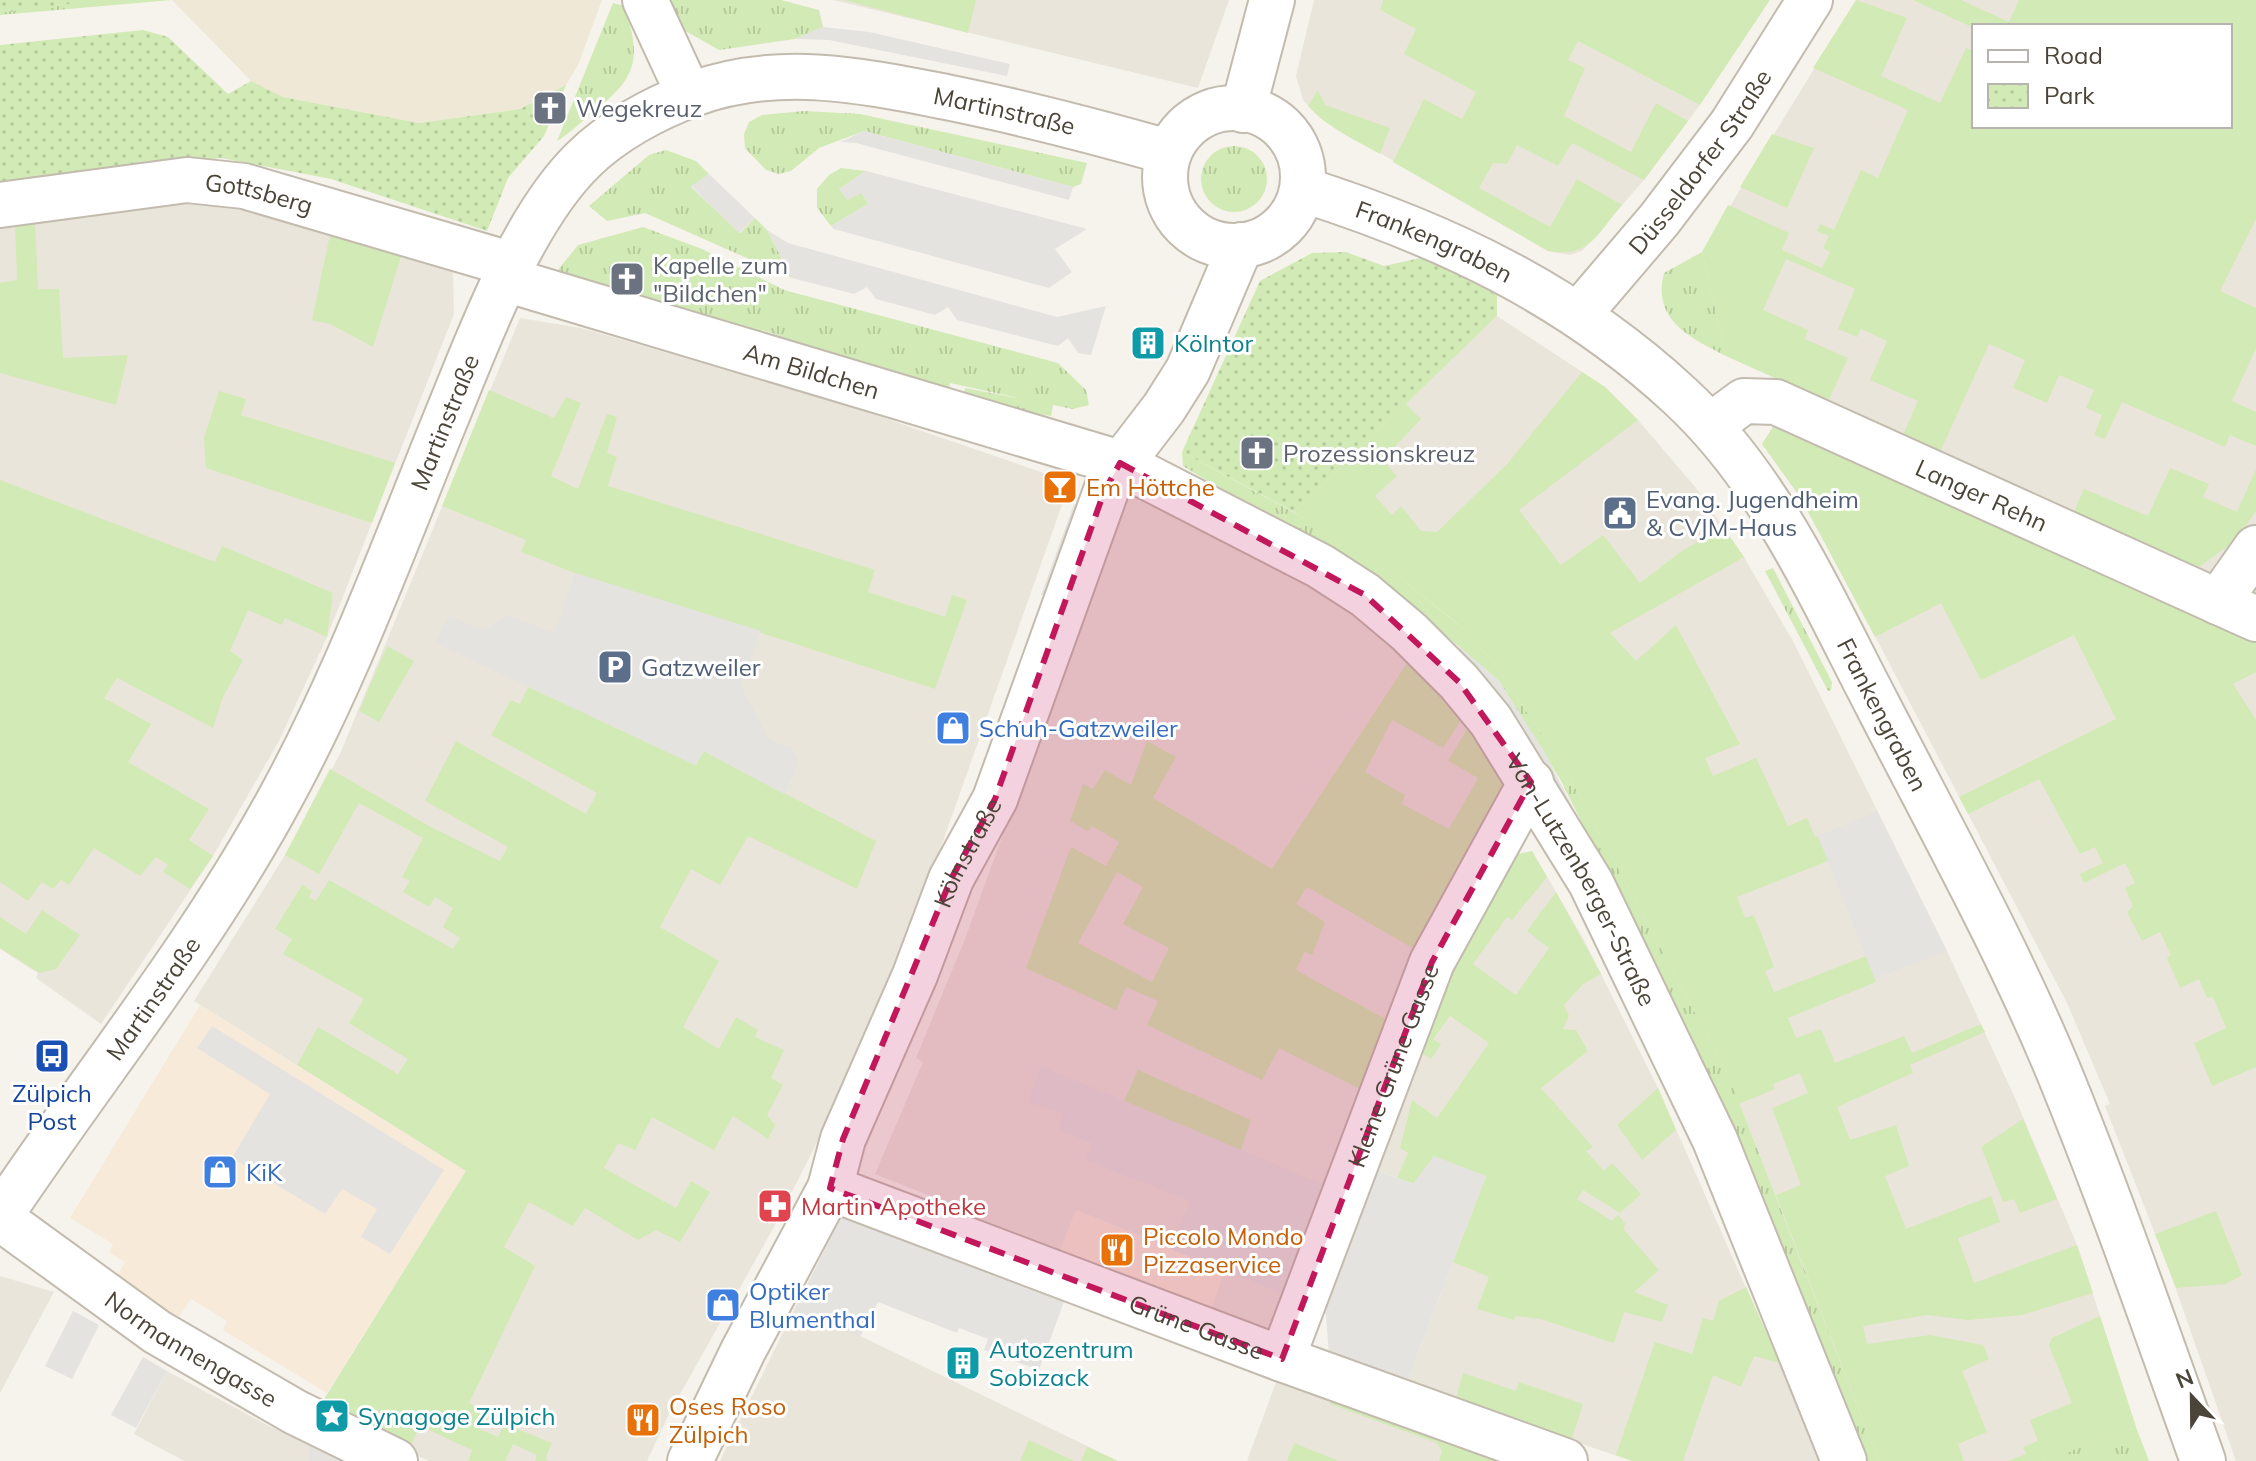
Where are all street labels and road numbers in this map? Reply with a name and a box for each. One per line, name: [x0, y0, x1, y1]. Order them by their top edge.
street label: Düsseldorfer Straße: [1622, 64, 1778, 260]
street label: Martinstraße: [931, 80, 1078, 141]
street label: Gottsberg: [204, 167, 316, 220]
street label: Frankengraben: [1352, 194, 1518, 289]
street label: Am Bildchen: [740, 336, 883, 405]
street label: Martinstraße: [404, 350, 485, 494]
street label: Langer Rehn: [1911, 452, 2052, 538]
street label: Frankengraben: [1831, 633, 1935, 796]
street label: Von-Lutzenberger-Straße: [1500, 748, 1663, 1011]
street label: Kölnstraße: [927, 792, 1008, 912]
street label: Martinstraße: [99, 931, 206, 1066]
street label: Kleine Grüne Gasse: [1341, 959, 1445, 1171]
street label: Normannengasse: [99, 1284, 283, 1413]
street label: Grüne Gasse: [1125, 1287, 1269, 1366]

